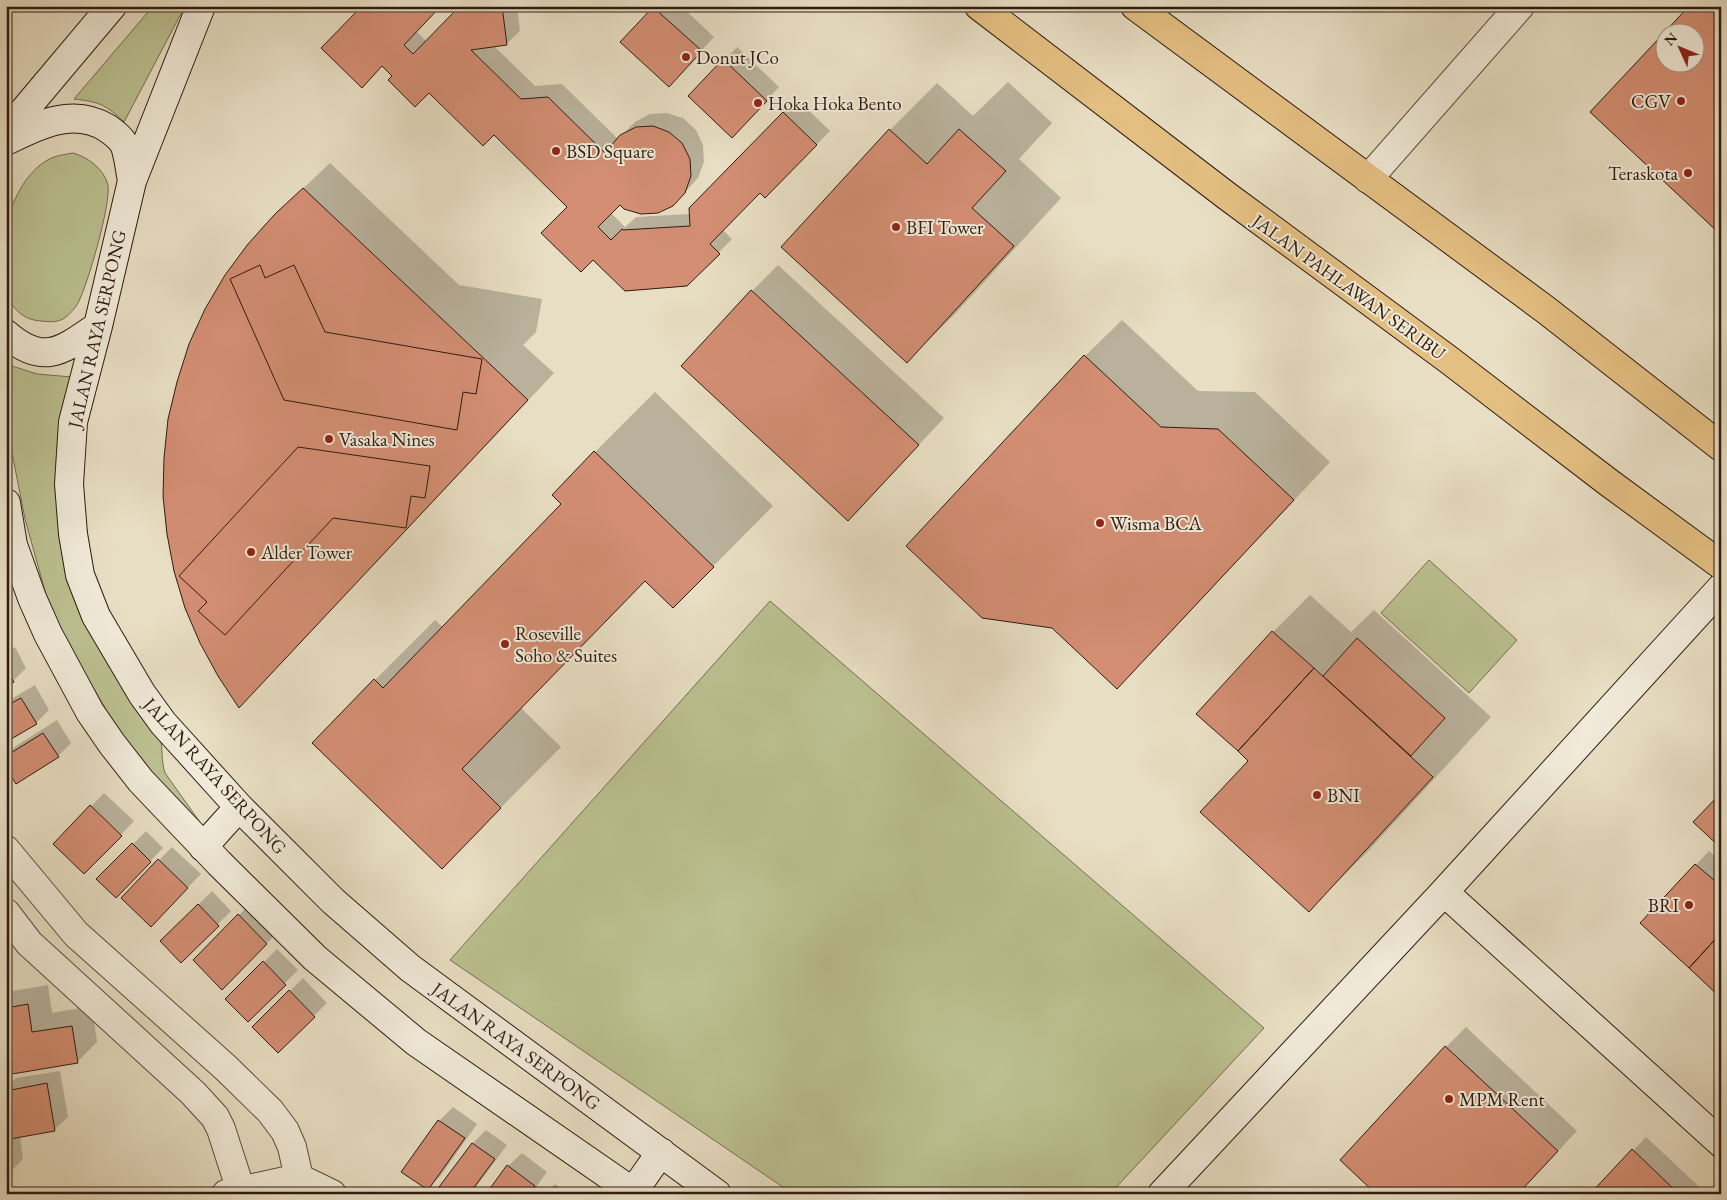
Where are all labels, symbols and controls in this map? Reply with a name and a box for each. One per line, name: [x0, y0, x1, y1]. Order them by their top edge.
north arrow: [1654, 22, 1704, 72]
text: N: [1660, 28, 1682, 49]
place label: Donut JCo: [696, 45, 779, 70]
marker: Donut JCo: [680, 51, 692, 63]
place label: CGV: [1631, 89, 1671, 114]
place label: Hoka Hoka Bento: [768, 91, 902, 116]
marker: CGV: [1675, 95, 1687, 107]
marker: Hoka Hoka Bento: [752, 97, 764, 109]
place label: BSD Square: [566, 139, 654, 164]
marker: BSD Square: [550, 145, 562, 157]
place label: Teraskota: [1608, 161, 1678, 186]
marker: Teraskota: [1682, 167, 1694, 179]
street label: JALAN PAHLAWAN SERIBU: [1246, 207, 1451, 366]
place label: BFI Tower: [906, 215, 984, 240]
marker: BFI Tower: [890, 221, 902, 233]
street label: JALAN RAYA SERPONG: [62, 227, 132, 433]
place label: Vasaka Nines: [339, 427, 435, 452]
marker: Vasaka Nines: [323, 433, 335, 445]
place label: Wisma BCA: [1110, 511, 1203, 536]
marker: Wisma BCA: [1094, 517, 1106, 529]
place label: Alder Tower: [260, 540, 353, 565]
marker: Alder Tower: [245, 546, 257, 558]
place label: Roseville Soho & Suites: [515, 621, 617, 668]
marker: Roseville Soho & Suites: [499, 638, 511, 650]
street label: JALAN RAYA SERPONG: [137, 691, 292, 860]
place label: BNI: [1327, 783, 1360, 808]
marker: BNI: [1311, 789, 1323, 801]
place label: BRI: [1648, 893, 1680, 918]
marker: BRI: [1683, 899, 1695, 911]
street label: JALAN RAYA SERPONG: [425, 975, 605, 1116]
place label: MPM Rent: [1459, 1087, 1545, 1112]
marker: MPM Rent: [1443, 1093, 1455, 1105]

